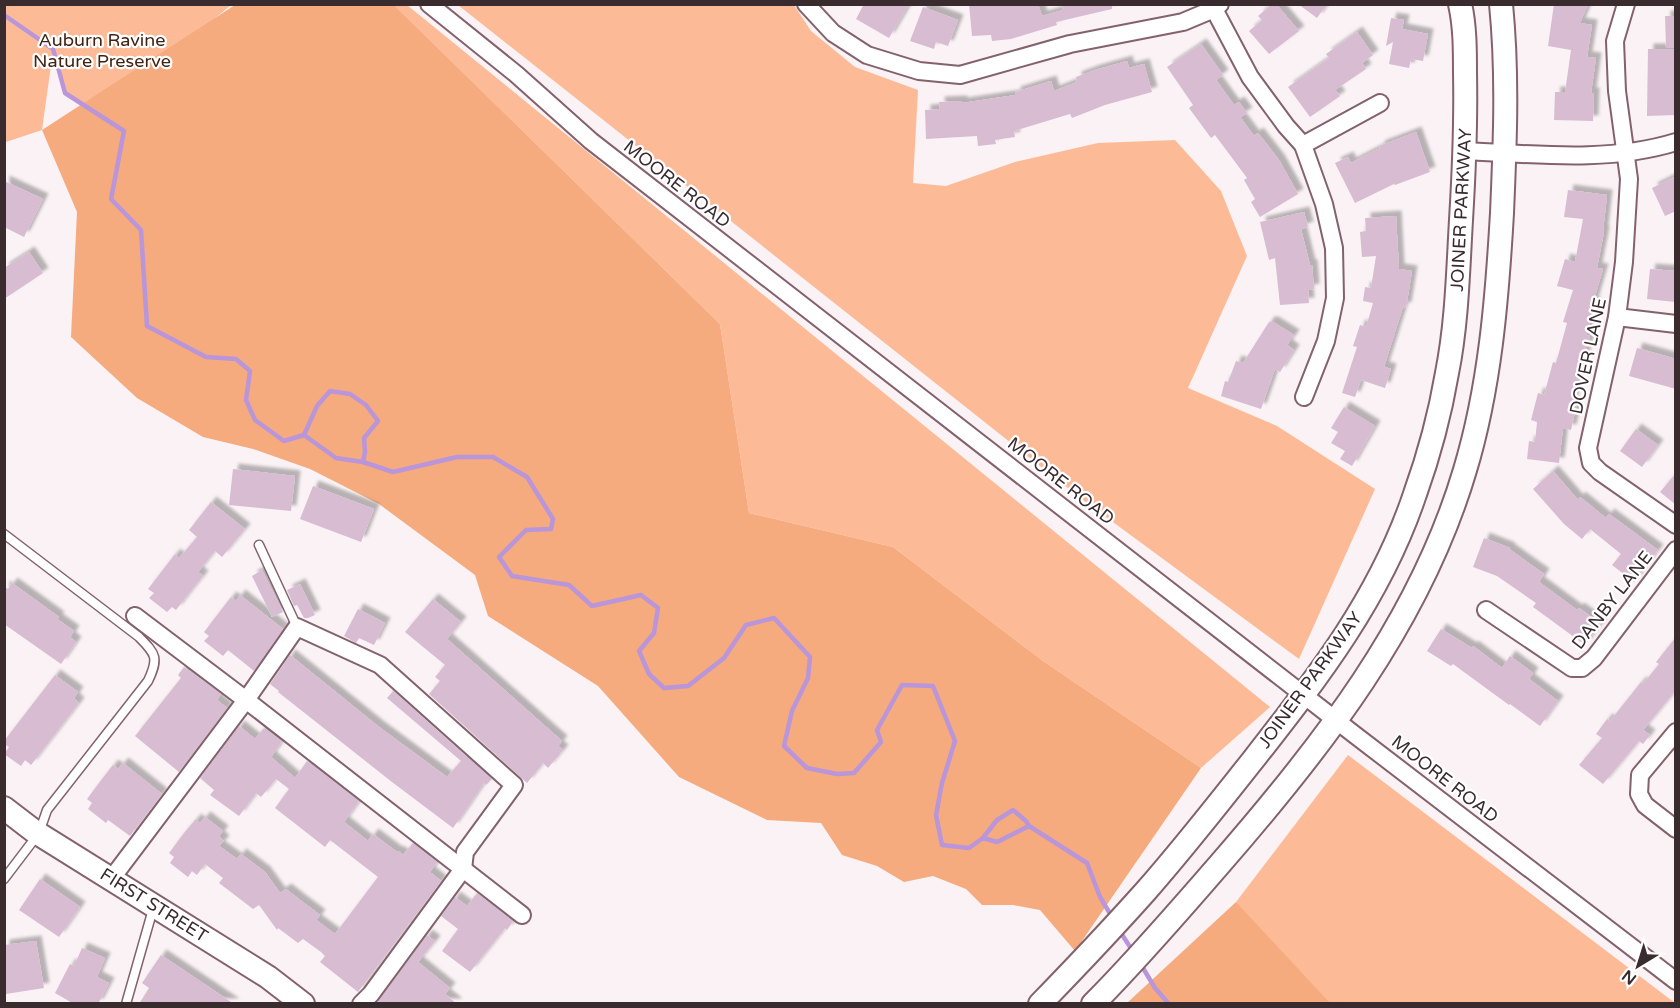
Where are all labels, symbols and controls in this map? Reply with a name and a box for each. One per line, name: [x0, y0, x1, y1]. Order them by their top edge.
park label: Auburn Ravine Nature Preserve: [33, 29, 171, 72]
street label: JOINER PARKWAY: [1446, 127, 1476, 292]
street label: MOORE ROAD: [619, 135, 735, 233]
street label: DOVER LANE: [1565, 296, 1611, 416]
street label: MOORE ROAD: [1003, 432, 1119, 530]
street label: DANBY LANE: [1567, 546, 1657, 654]
street label: JOINER PARKWAY: [1253, 607, 1367, 752]
street label: MOORE ROAD: [1387, 730, 1503, 828]
street label: FIRST STREET: [96, 863, 212, 947]
north arrow: [1608, 936, 1668, 996]
text: N: [1618, 965, 1641, 989]

